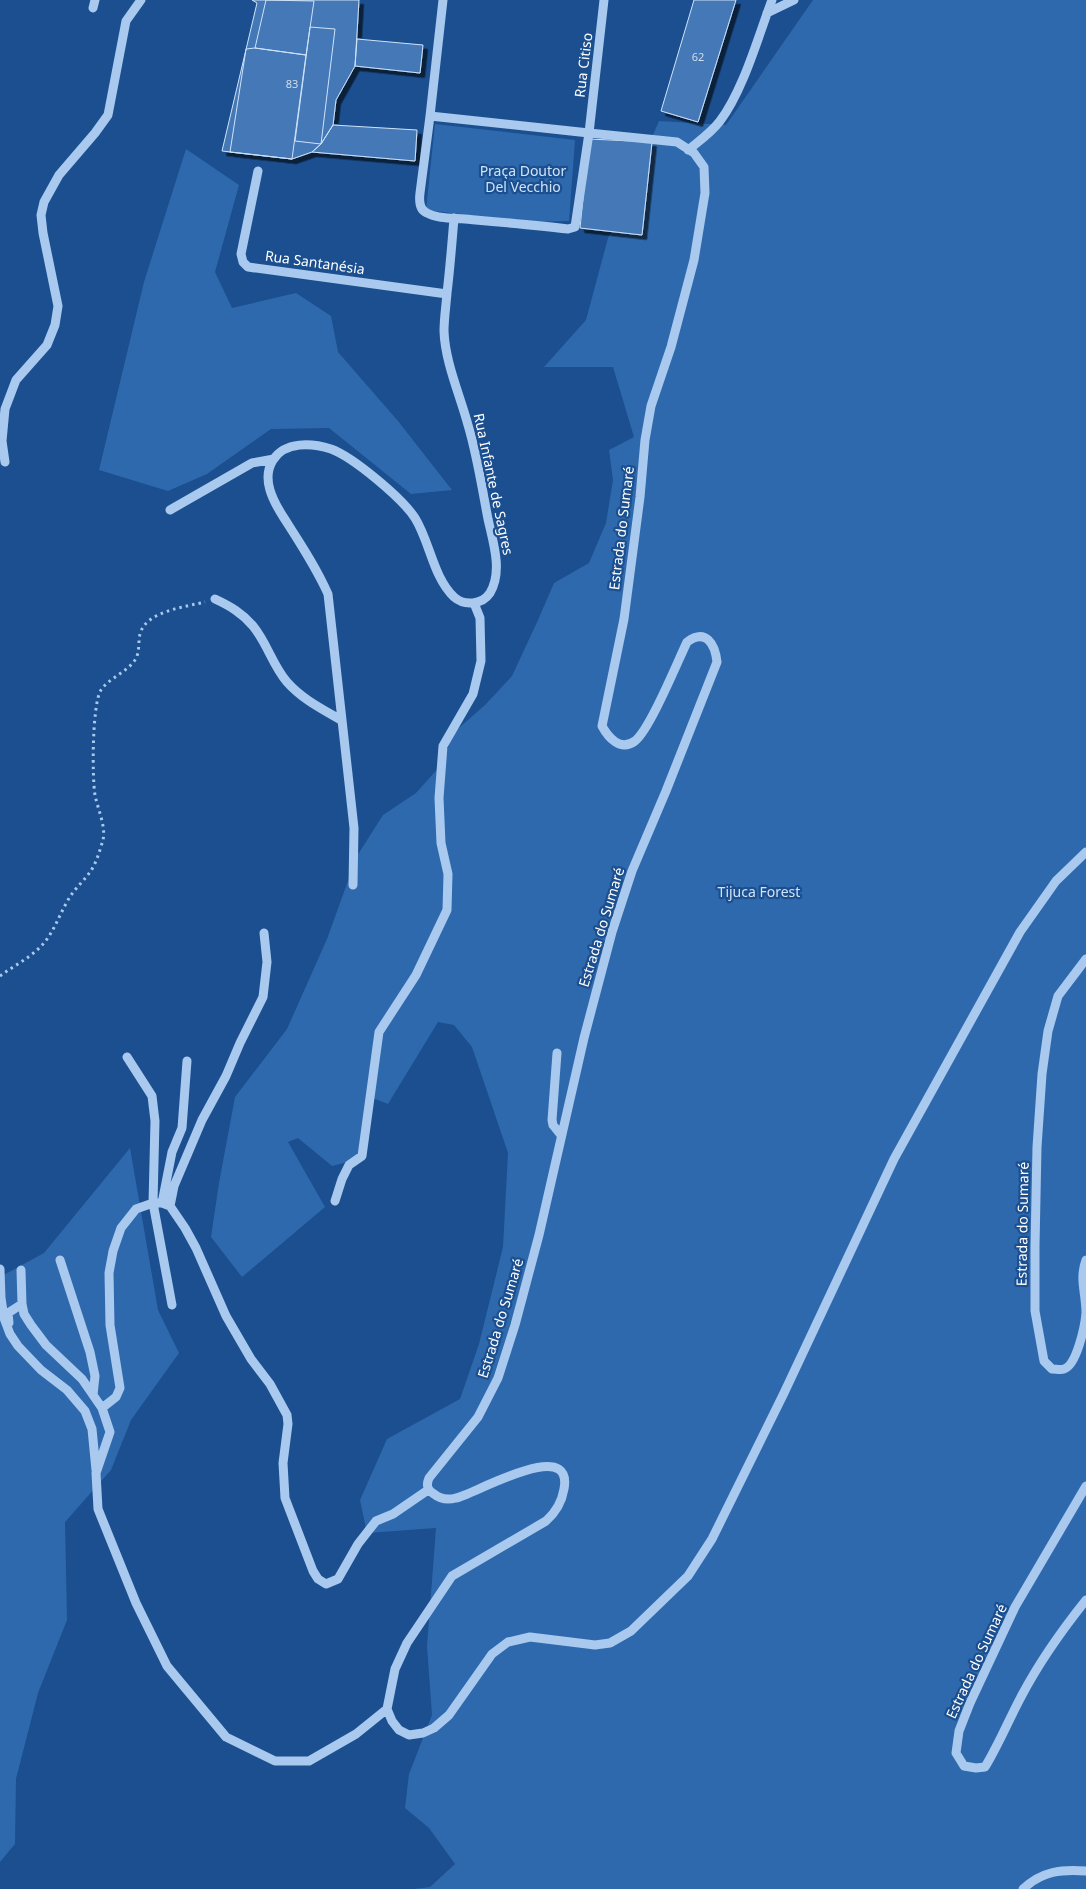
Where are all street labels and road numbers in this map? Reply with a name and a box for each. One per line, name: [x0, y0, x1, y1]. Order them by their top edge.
street label: Rua Citiso: [570, 32, 596, 98]
street label: Rua Santanésia: [264, 246, 366, 278]
street label: Rua Infante de Sagres: [470, 411, 518, 557]
street label: Estrada do Sumaré: [604, 465, 638, 591]
street label: Estrada do Sumaré: [574, 865, 628, 989]
street label: Estrada do Sumaré: [1011, 1162, 1033, 1286]
street label: Estrada do Sumaré: [473, 1256, 527, 1380]
street label: Estrada do Sumaré: [941, 1601, 1011, 1721]

